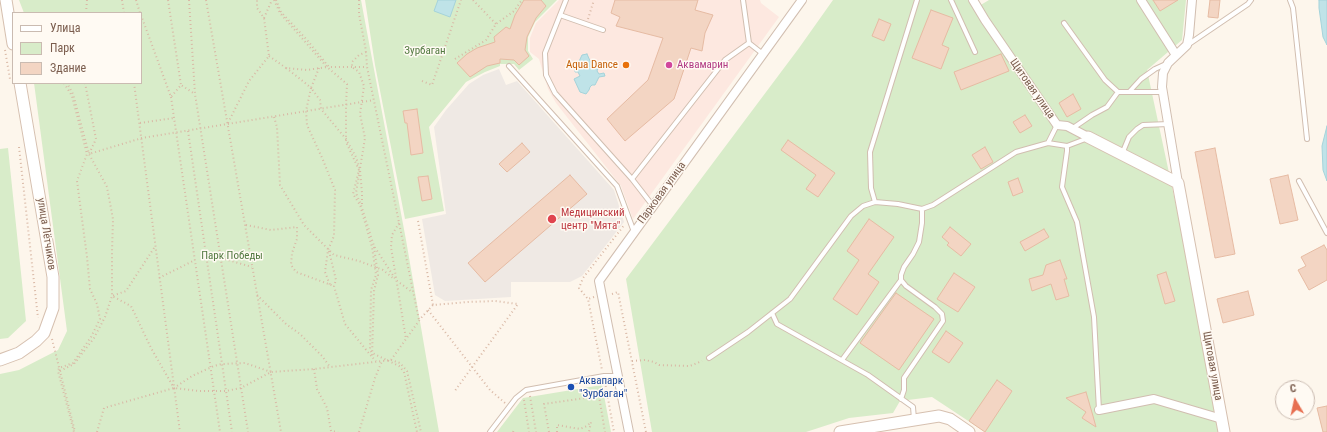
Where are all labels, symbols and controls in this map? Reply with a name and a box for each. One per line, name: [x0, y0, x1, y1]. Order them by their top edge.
legend: [12, 12, 142, 84]
text: Улица: [50, 21, 80, 35]
text: Парк: [50, 41, 75, 55]
park label: Зурбаган: [404, 44, 446, 58]
street label: Щитовая улица: [1006, 57, 1058, 121]
place label: Aqua Dance: [566, 58, 618, 72]
place label: Аквамарин: [677, 58, 728, 72]
marker: Aqua Dance: [621, 60, 631, 70]
marker: Аквамарин: [664, 60, 674, 70]
text: Здание: [50, 61, 86, 75]
street label: Парковая улица: [635, 159, 689, 227]
street label: улица Лётчиков: [34, 197, 58, 271]
place label: Медицинский центр "Мята": [561, 206, 625, 232]
marker: Медицинский центр "Мята": [546, 213, 558, 225]
park label: Парк Победы: [201, 249, 263, 263]
street label: Щитовая улица: [1199, 330, 1225, 402]
place label: Аквапарк "Зурбаган": [579, 374, 627, 400]
north arrow: [1275, 380, 1315, 420]
marker: Аквапарк "Зурбаган": [566, 382, 576, 392]
text: С: [1289, 382, 1297, 396]

